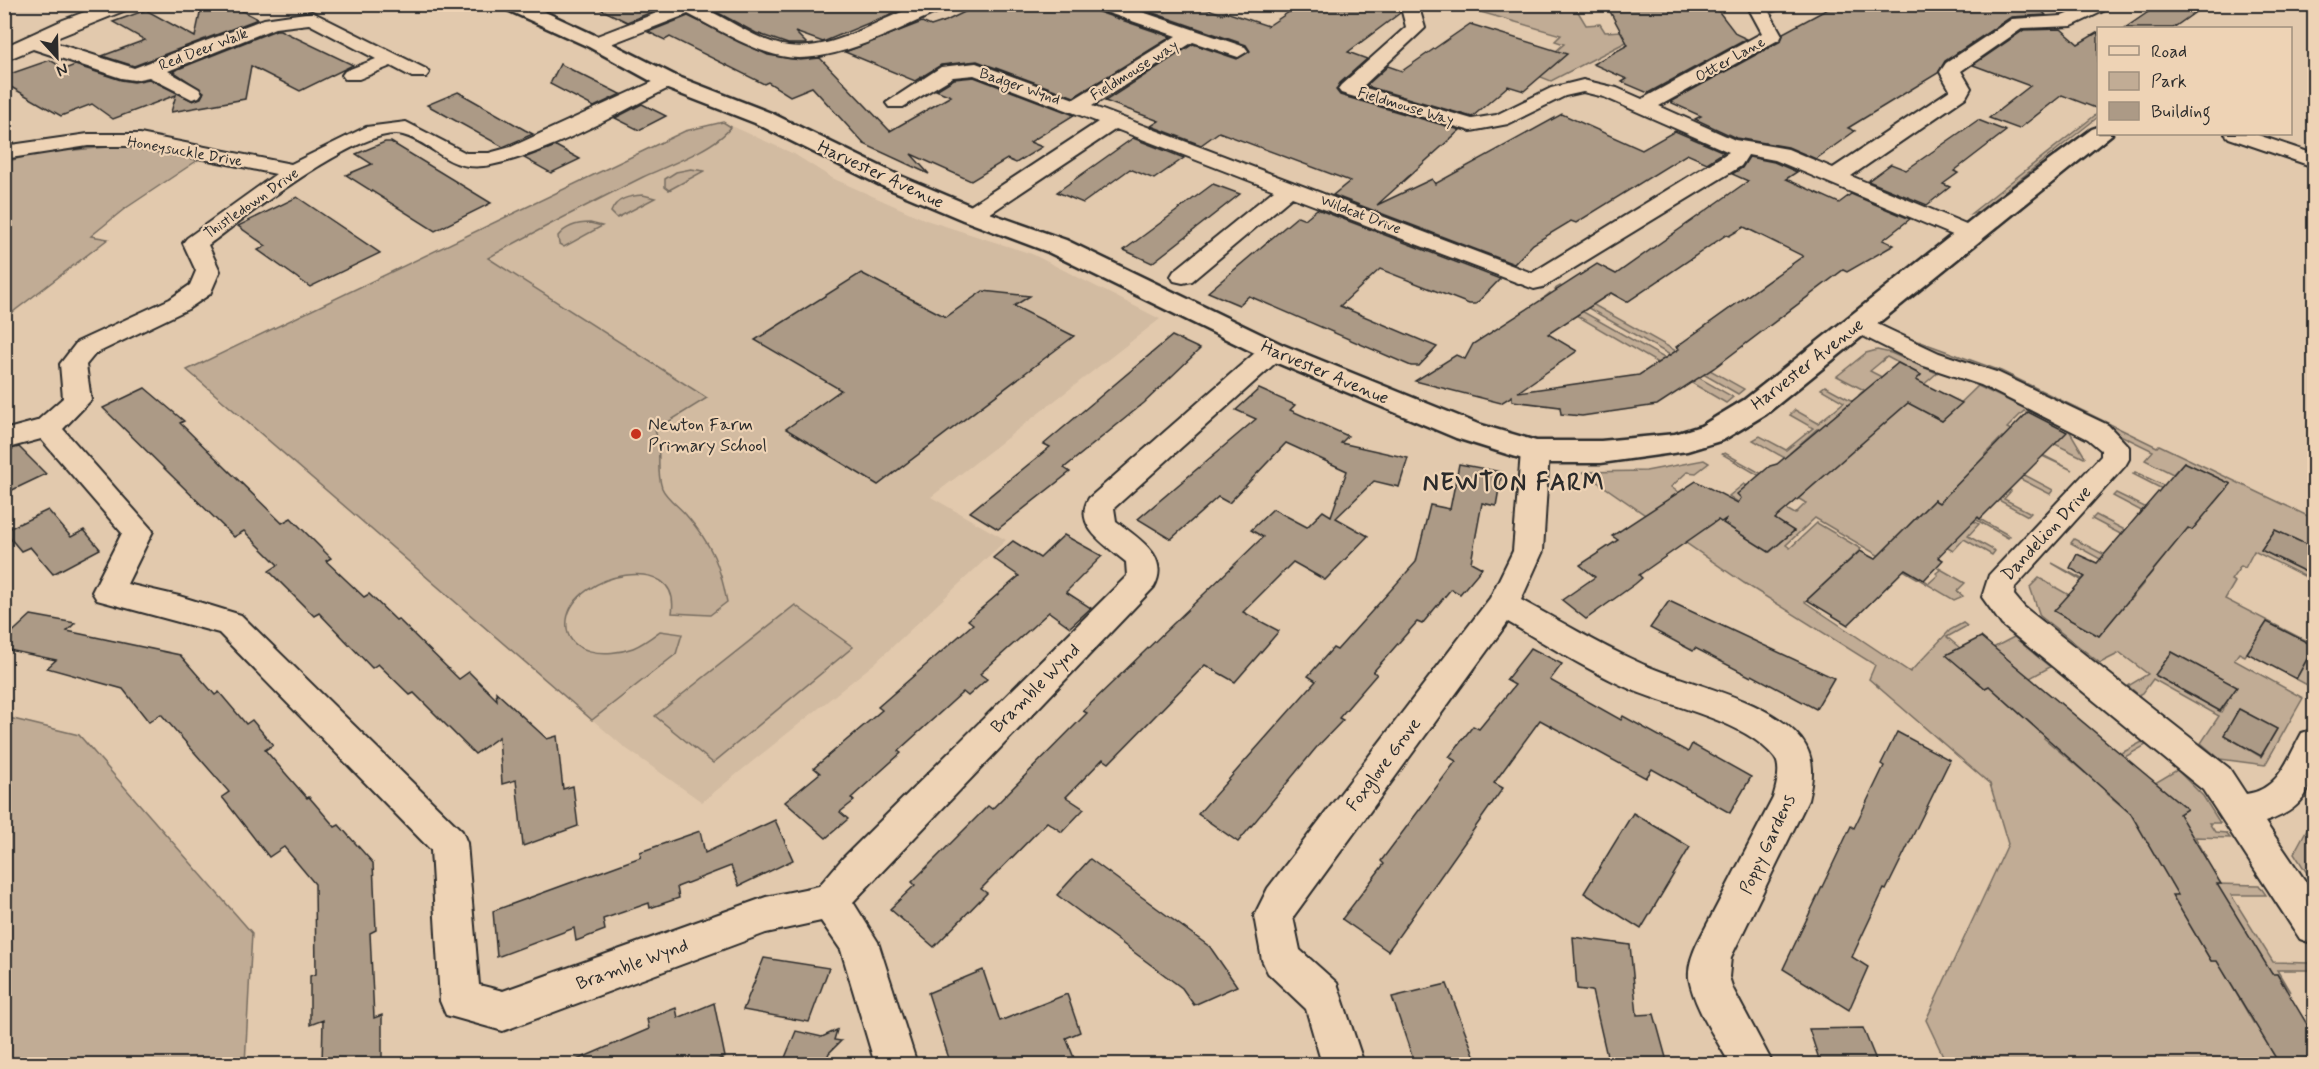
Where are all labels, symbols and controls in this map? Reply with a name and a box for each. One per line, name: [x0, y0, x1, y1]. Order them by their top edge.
street label: Red Deer Walk: [156, 24, 251, 76]
north arrow: [27, 27, 87, 87]
legend: [2097, 27, 2292, 135]
street label: Otter Lane: [1692, 32, 1769, 87]
street label: Fieldmouse way: [1087, 36, 1182, 106]
text: Road: [2151, 40, 2187, 64]
text: N: [53, 58, 71, 81]
street label: Badger Wynd: [976, 64, 1063, 111]
text: Park: [2151, 70, 2187, 94]
street label: Fieldmouse Way: [1355, 83, 1456, 131]
text: Building: [2151, 100, 2211, 126]
street label: Honeysuckle Drive: [126, 132, 244, 172]
street label: Harvester Avenue: [814, 135, 948, 215]
street label: Thistledown Drive: [200, 164, 303, 244]
street label: Wildcat Drive: [1317, 190, 1404, 240]
street label: Harvester Avenue: [1746, 313, 1869, 416]
street label: Harvester Avenue: [1257, 335, 1392, 411]
place label: Newton Farm Primary School: [648, 413, 767, 458]
marker: Newton Farm Primary School: [629, 427, 643, 441]
district label: NEWTON FARM: [1423, 468, 1605, 499]
street label: Dandelion Drive: [1996, 481, 2097, 587]
street label: Bramble Wynd: [986, 639, 1086, 739]
street label: Foxglove Grove: [1341, 713, 1428, 817]
street label: Poppy Gardens: [1734, 791, 1801, 898]
street label: Bramble Wynd: [573, 934, 692, 996]

